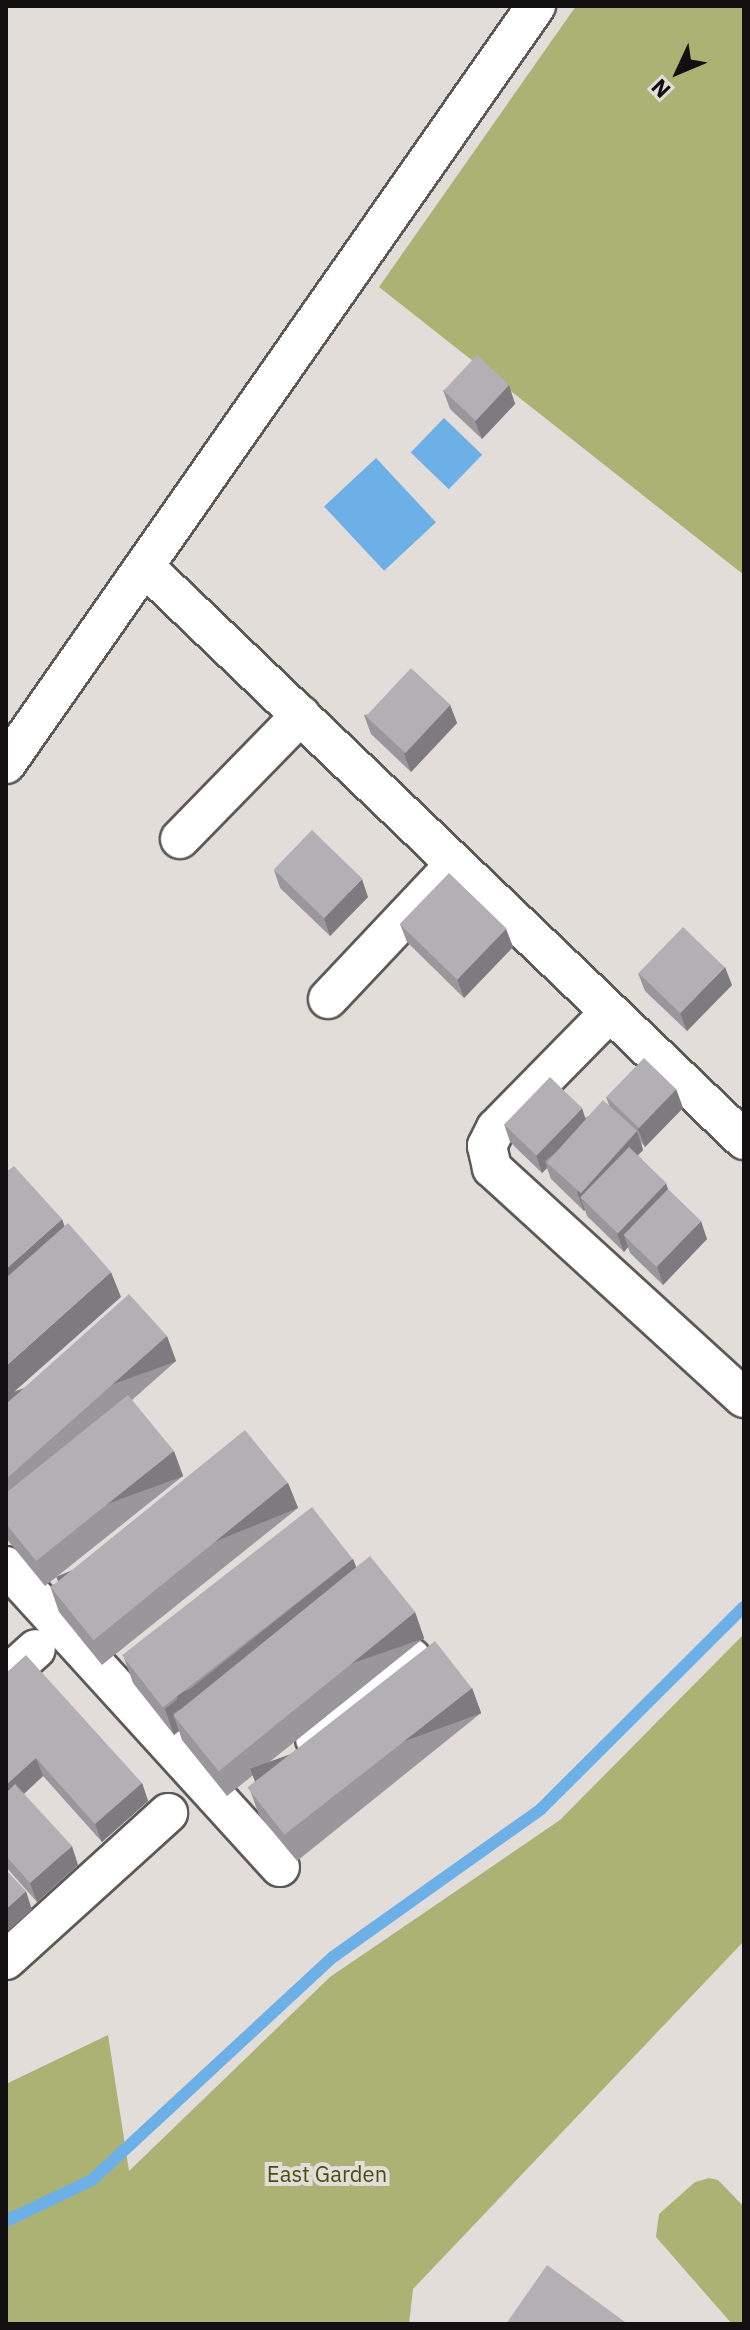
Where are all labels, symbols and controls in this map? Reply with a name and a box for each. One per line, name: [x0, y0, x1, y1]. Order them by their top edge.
north arrow: [638, 32, 718, 112]
text: N: [644, 73, 676, 105]
park label: East Garden: [267, 2161, 387, 2187]

